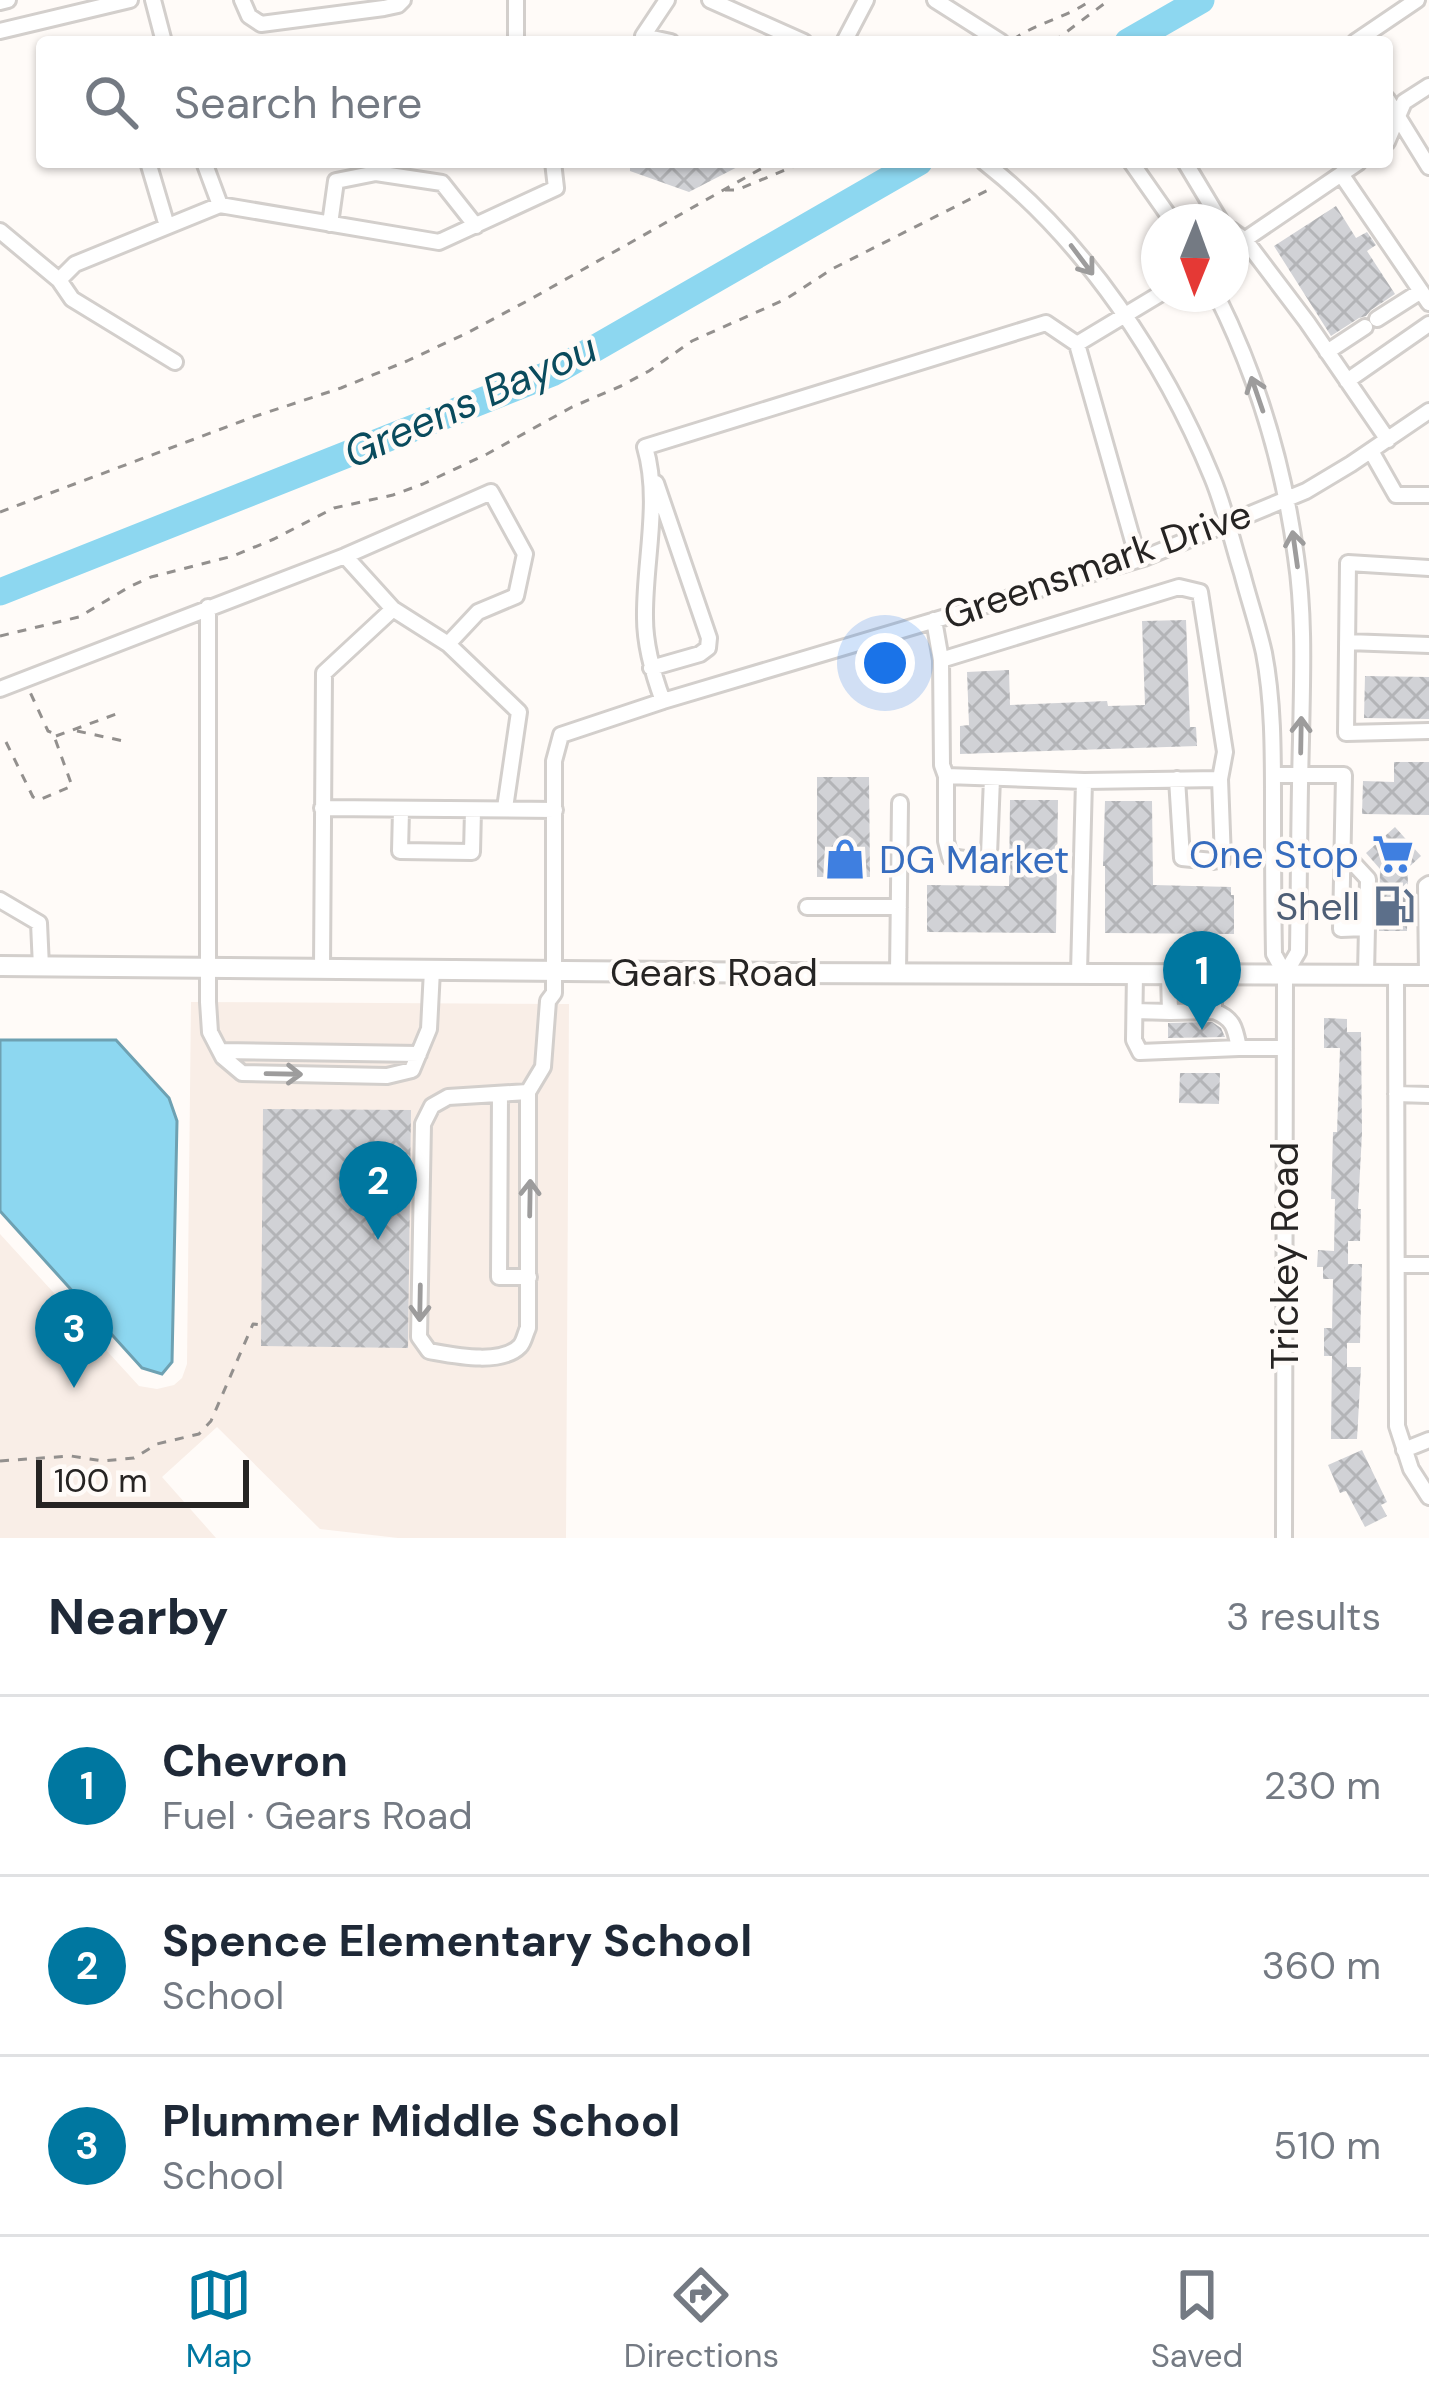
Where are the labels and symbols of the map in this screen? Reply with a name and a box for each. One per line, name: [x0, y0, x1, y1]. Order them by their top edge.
north arrow: [1141, 204, 1249, 312]
one-way arrow: [1068, 243, 1094, 275]
water label: Greens Bayou: [335, 320, 605, 481]
one-way arrow: [1245, 376, 1267, 414]
street label: Greensmark Drive: [936, 488, 1258, 641]
one-way arrow: [1283, 530, 1306, 569]
your location: [855, 633, 915, 693]
one-way arrow: [1289, 716, 1312, 755]
place label: One Stop: [1189, 829, 1359, 880]
supermarket icon: One Stop: [1370, 831, 1416, 877]
place label: DG Market: [879, 834, 1069, 885]
shop icon: DG Market: [822, 836, 868, 882]
place label: Shell: [1275, 881, 1360, 932]
fuel station icon: Shell: [1371, 883, 1417, 929]
pin: 1: [1163, 931, 1241, 1030]
street label: Gears Road: [610, 947, 818, 998]
one-way arrow: [264, 1063, 303, 1086]
pin: 2: [339, 1141, 417, 1240]
street label: Trickey Road: [1259, 1142, 1310, 1370]
one-way arrow: [518, 1179, 541, 1218]
one-way arrow: [408, 1283, 431, 1322]
pin: 3: [35, 1289, 113, 1388]
scale bar: [36, 1454, 249, 1507]

